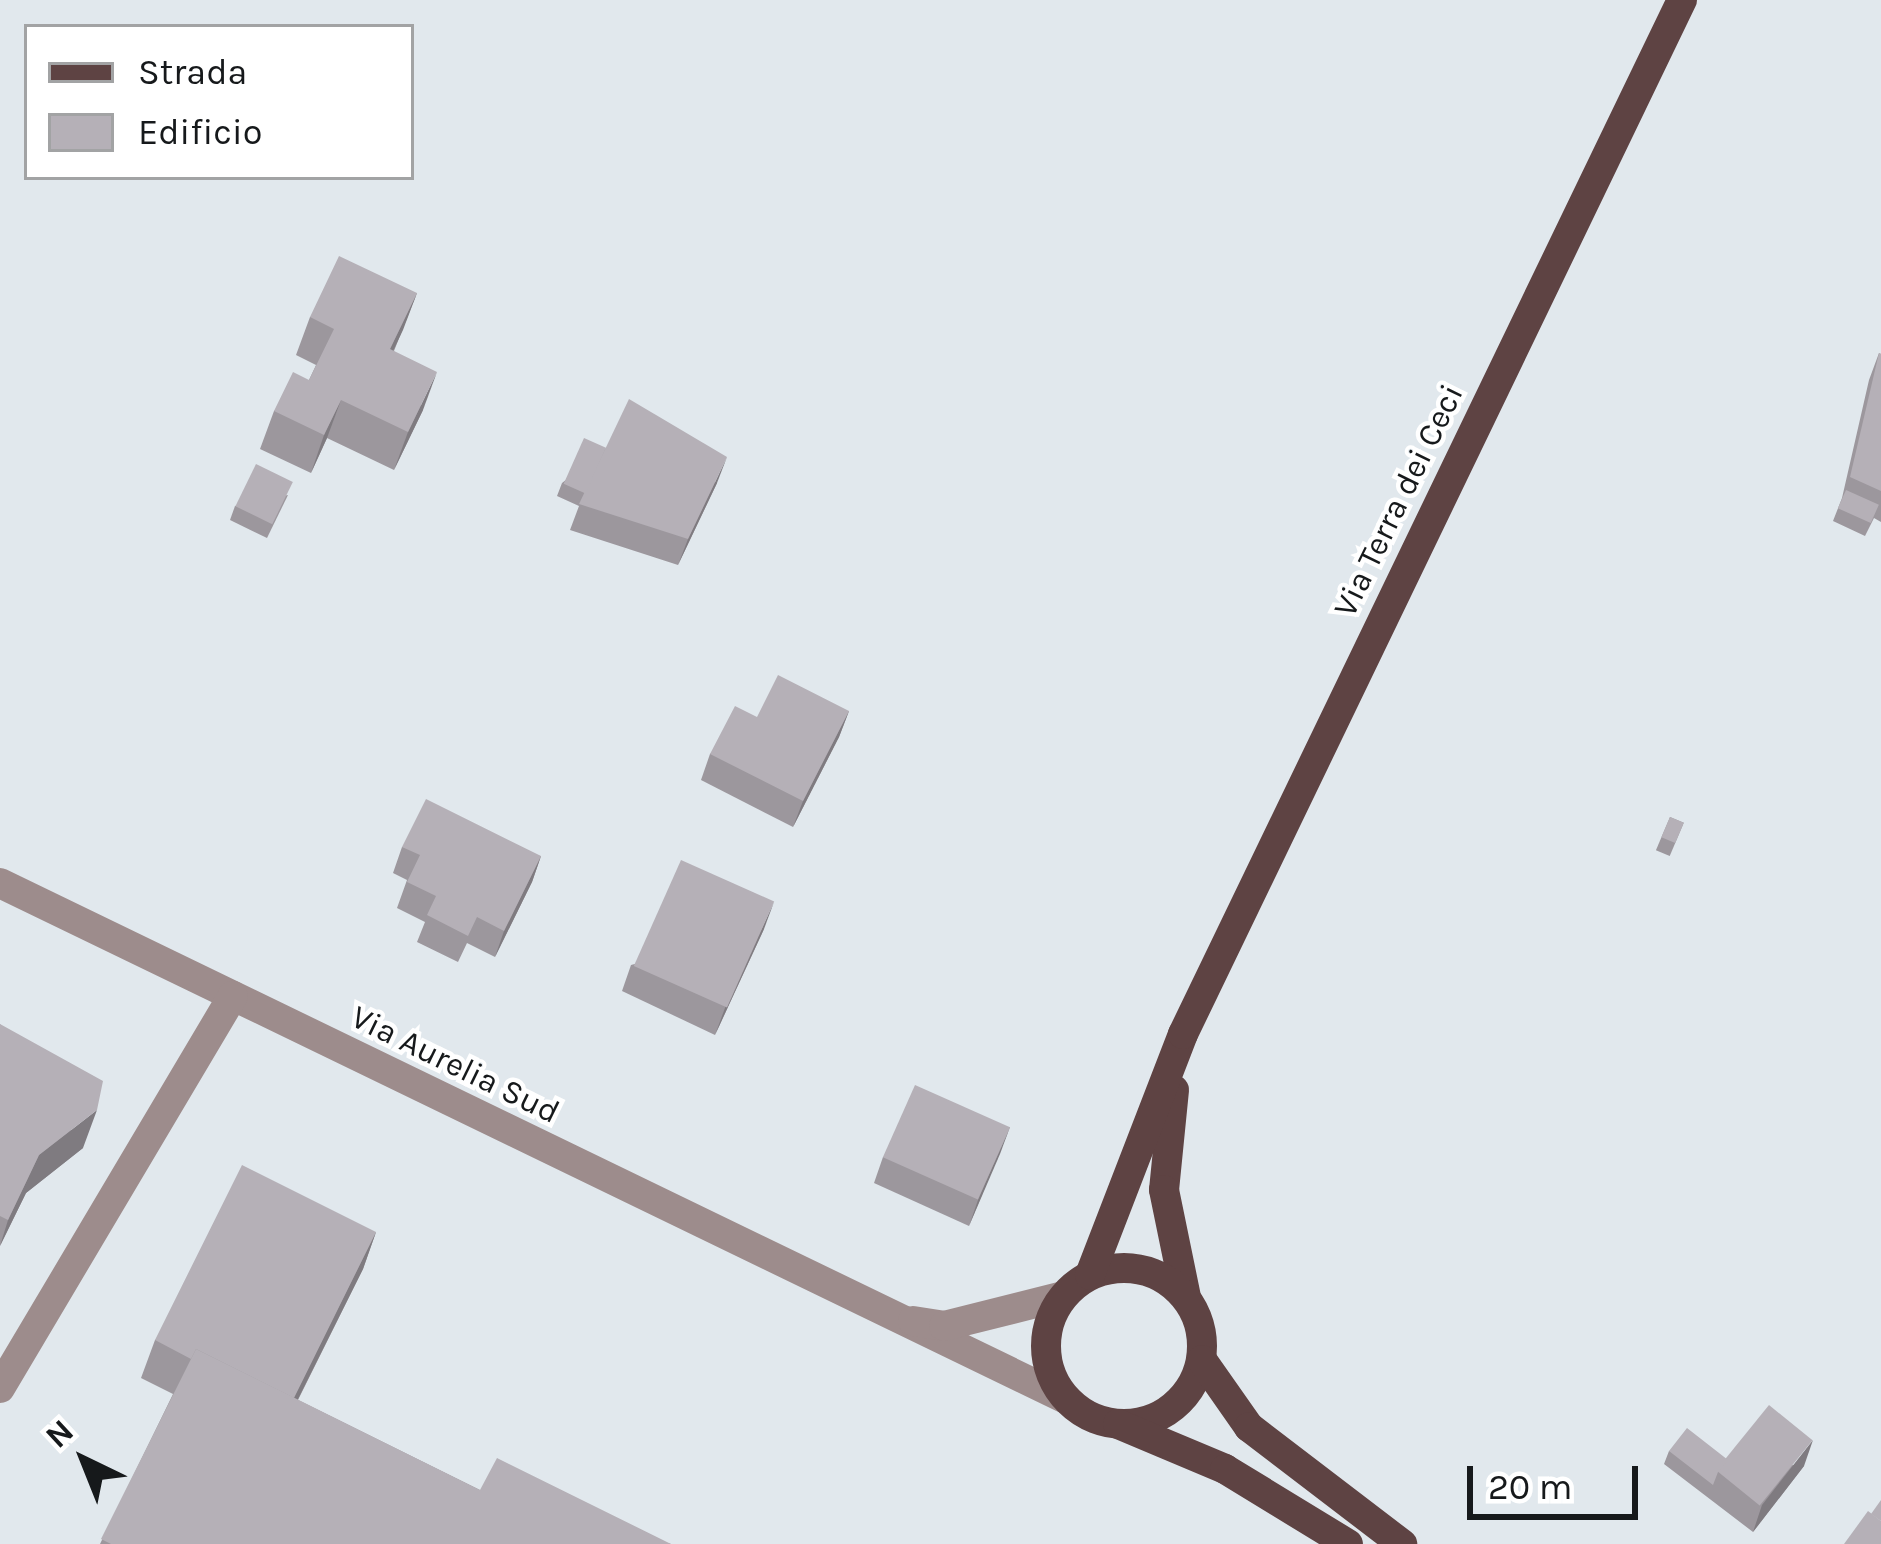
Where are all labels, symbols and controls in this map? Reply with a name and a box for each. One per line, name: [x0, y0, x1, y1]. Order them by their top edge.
legend: [24, 24, 414, 180]
text: Strada: [138, 51, 247, 93]
text: Edificio: [138, 111, 262, 153]
street label: Via Terra dei Ceci: [1326, 378, 1472, 624]
street label: Via Aurelia Sud: [344, 997, 566, 1133]
north arrow: [24, 1400, 144, 1520]
text: N: [38, 1412, 81, 1456]
scale bar: [1473, 1442, 1644, 1516]
text: 20 m: [1488, 1466, 1572, 1508]

